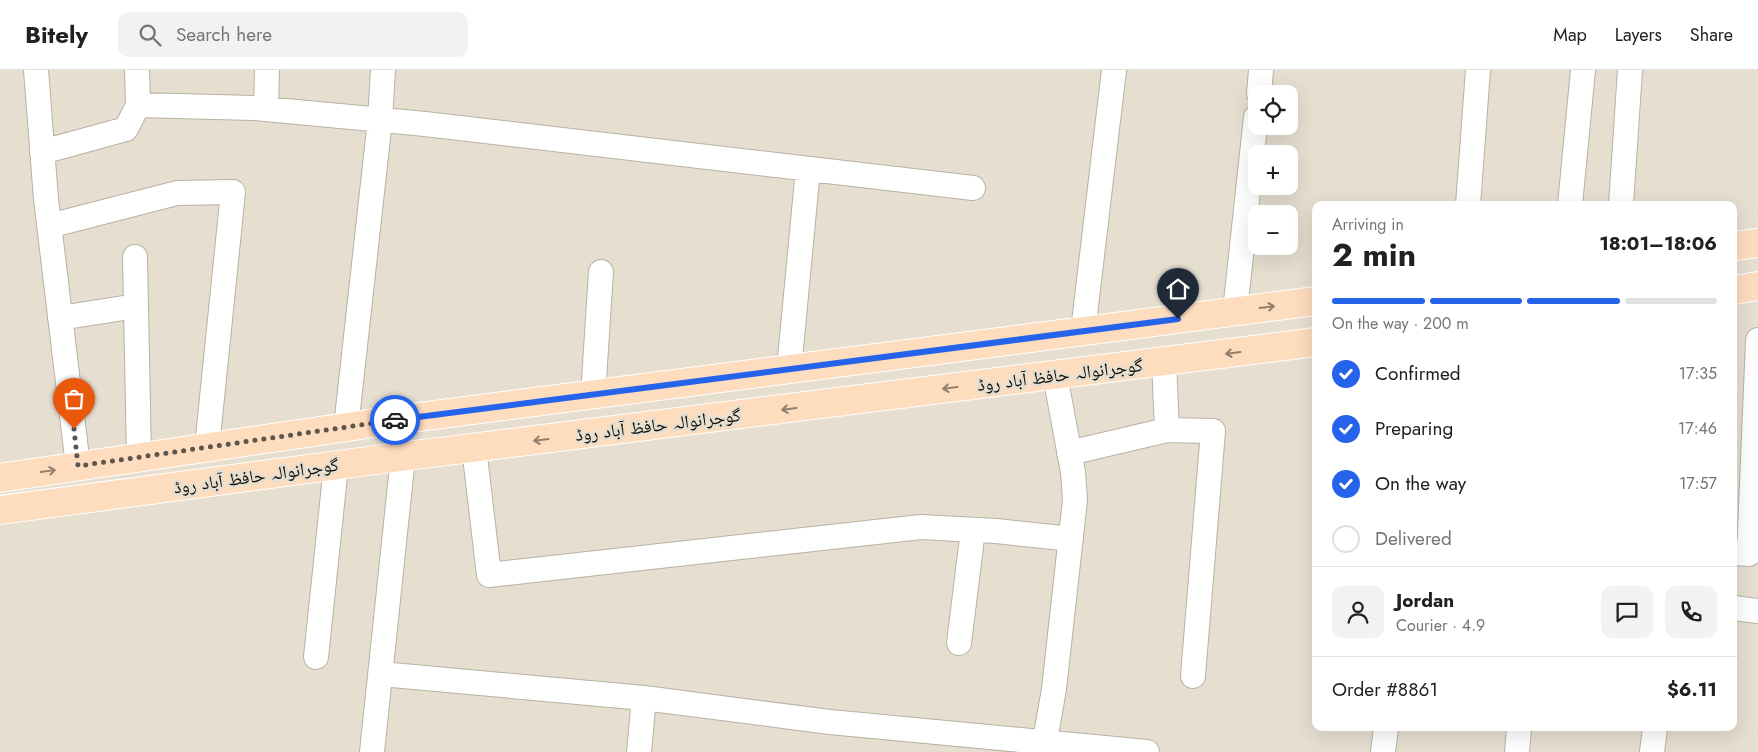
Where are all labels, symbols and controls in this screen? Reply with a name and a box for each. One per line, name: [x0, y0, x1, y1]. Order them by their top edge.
search box: [118, 12, 468, 57]
text: Bitely: [25, 17, 88, 52]
icon: search: [136, 21, 164, 49]
text: Search here: [176, 21, 272, 48]
text: Map: [1553, 22, 1587, 48]
text: Layers: [1615, 22, 1662, 48]
text: Share: [1690, 22, 1733, 48]
map controls: [1248, 85, 1298, 255]
button: locate: [1248, 85, 1298, 135]
button: +: [1248, 145, 1298, 195]
button: −: [1248, 205, 1298, 255]
text: Arriving in: [1332, 213, 1404, 236]
text: 18:01–18:06: [1599, 230, 1717, 257]
text: 2 min: [1332, 232, 1416, 278]
pin: [1157, 268, 1199, 319]
icon: home: [1164, 275, 1192, 303]
one-way arrow: [1259, 302, 1275, 312]
text: On the way · 200 m: [1332, 312, 1469, 335]
one-way arrow: [1225, 348, 1241, 358]
street label: گوجرانوالہ حافظ آباد روڈ: [976, 352, 1145, 398]
icon: check: [1332, 360, 1360, 388]
text: Confirmed: [1375, 360, 1461, 387]
text: 17:35: [1679, 362, 1717, 385]
pin: [53, 378, 95, 429]
one-way arrow: [943, 383, 959, 393]
icon: bag: [60, 385, 88, 413]
courier: [370, 395, 420, 445]
street label: گوجرانوالہ حافظ آباد روڈ: [574, 402, 743, 448]
one-way arrow: [781, 404, 797, 414]
icon: car: [381, 406, 409, 434]
icon: check: [1332, 415, 1360, 443]
text: Preparing: [1375, 415, 1453, 442]
text: 17:46: [1678, 417, 1717, 440]
one-way arrow: [533, 435, 549, 445]
street label: گوجرانوالہ حافظ آباد روڈ: [172, 451, 341, 500]
one-way arrow: [40, 466, 56, 476]
icon: check: [1332, 470, 1360, 498]
text: On the way: [1375, 470, 1466, 497]
text: 17:57: [1679, 472, 1717, 495]
text: Delivered: [1375, 525, 1452, 552]
button: person: [1332, 586, 1384, 638]
button: chat: [1601, 586, 1653, 638]
button: phone: [1665, 586, 1717, 638]
text: Jordan: [1396, 587, 1454, 614]
text: Courier · 4.9: [1396, 614, 1485, 637]
text: Order #8861: [1332, 676, 1438, 703]
text: $6.11: [1667, 676, 1717, 703]

